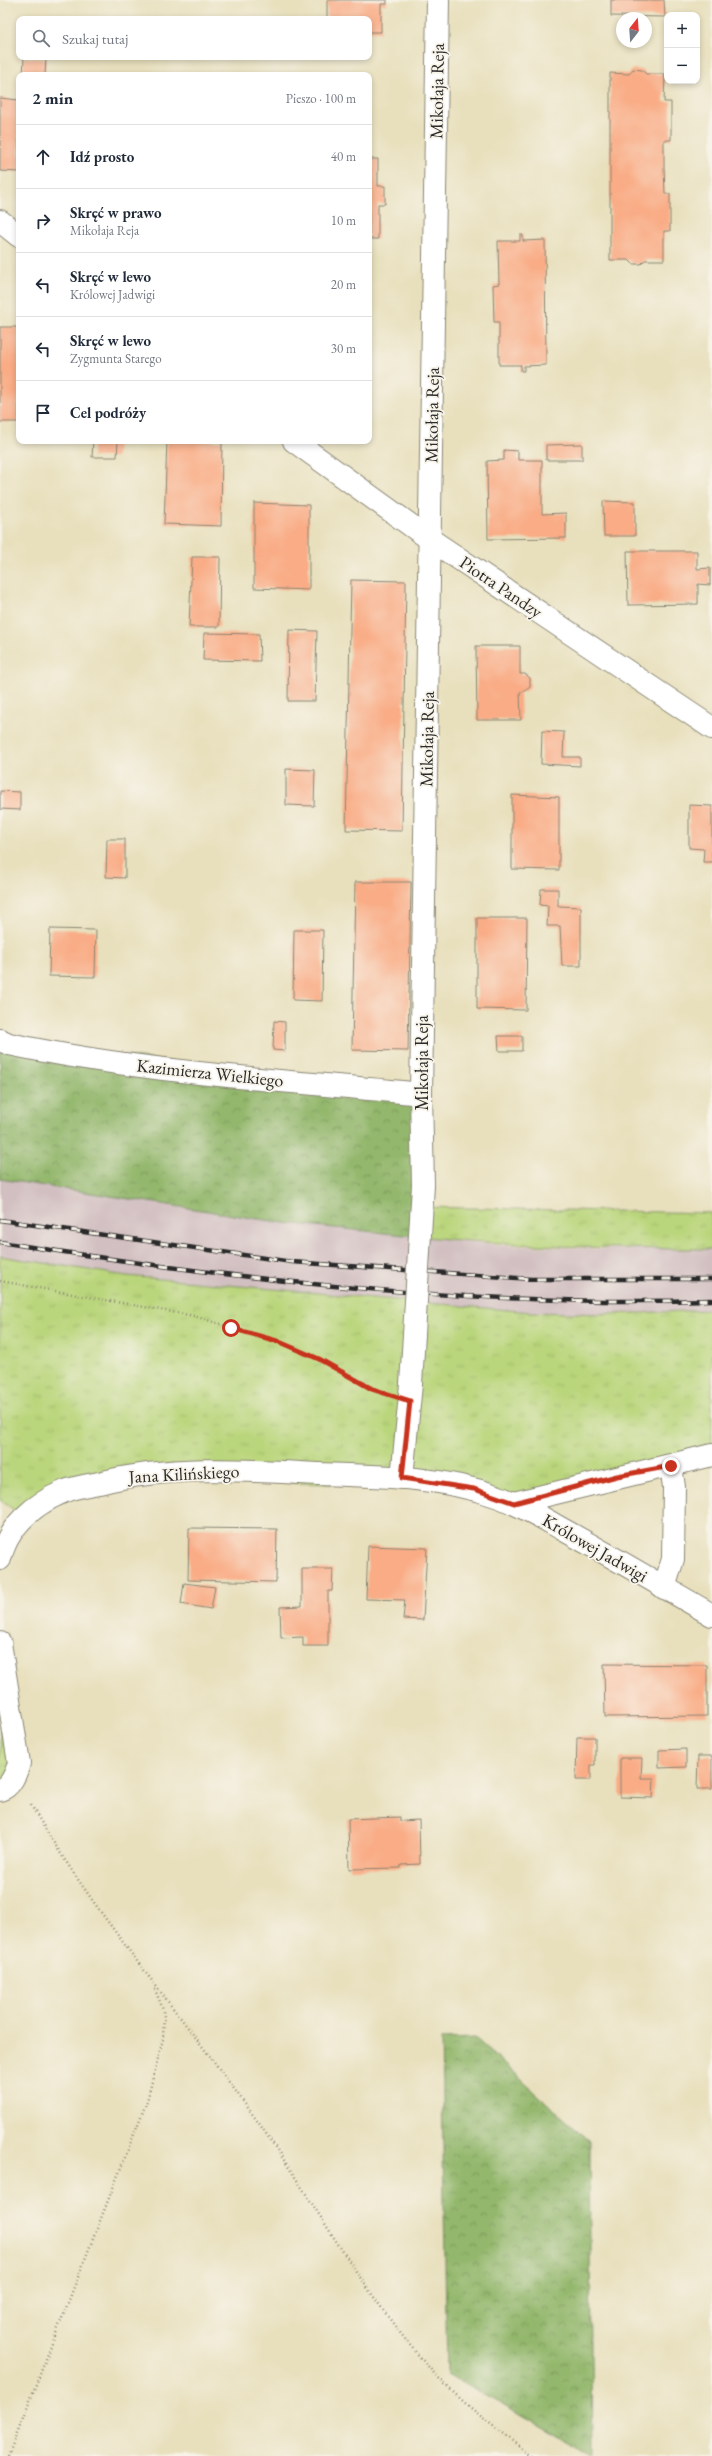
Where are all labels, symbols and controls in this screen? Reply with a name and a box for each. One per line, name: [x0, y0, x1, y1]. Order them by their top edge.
north arrow: [616, 12, 652, 48]
map controls: [664, 12, 700, 84]
button: +: [664, 12, 700, 48]
search box: [16, 16, 372, 60]
icon: search: [30, 27, 52, 49]
text: Szukaj tutaj: [62, 29, 128, 48]
street label: Mikołaja Reja: [424, 42, 449, 139]
button: −: [664, 48, 700, 84]
text: 2 min: [32, 87, 73, 109]
text: Pieszo · 100 m: [286, 90, 356, 107]
icon: ahead: [32, 146, 54, 168]
text: Idź prosto: [70, 147, 134, 166]
text: 40 m: [331, 148, 356, 165]
text: Skręć w prawo: [70, 203, 162, 222]
icon: right: [32, 210, 54, 232]
text: 10 m: [331, 212, 356, 229]
text: Mikołaja Reja: [70, 222, 139, 239]
text: Skręć w lewo: [70, 267, 151, 286]
icon: left: [32, 274, 54, 296]
text: 20 m: [331, 276, 356, 293]
text: Królowej Jadwigi: [70, 286, 155, 303]
text: Skręć w lewo: [70, 331, 151, 350]
icon: left: [32, 338, 54, 360]
text: 30 m: [331, 340, 356, 357]
text: Zygmunta Starego: [70, 350, 162, 367]
street label: Mikołaja Reja: [419, 366, 444, 463]
icon: arrive: [32, 402, 54, 424]
text: Cel podróży: [70, 403, 146, 422]
street label: Piotra Pandzy: [455, 550, 547, 623]
street label: Mikołaja Reja: [414, 690, 439, 787]
street label: Mikołaja Reja: [410, 1014, 433, 1111]
street label: Kazimierza Wielkiego: [135, 1053, 285, 1092]
route start: [222, 1319, 240, 1337]
route end: [662, 1457, 680, 1475]
street label: Jana Kilińskiego: [126, 1459, 240, 1488]
street label: Królowej Jadwigi: [538, 1508, 653, 1587]

